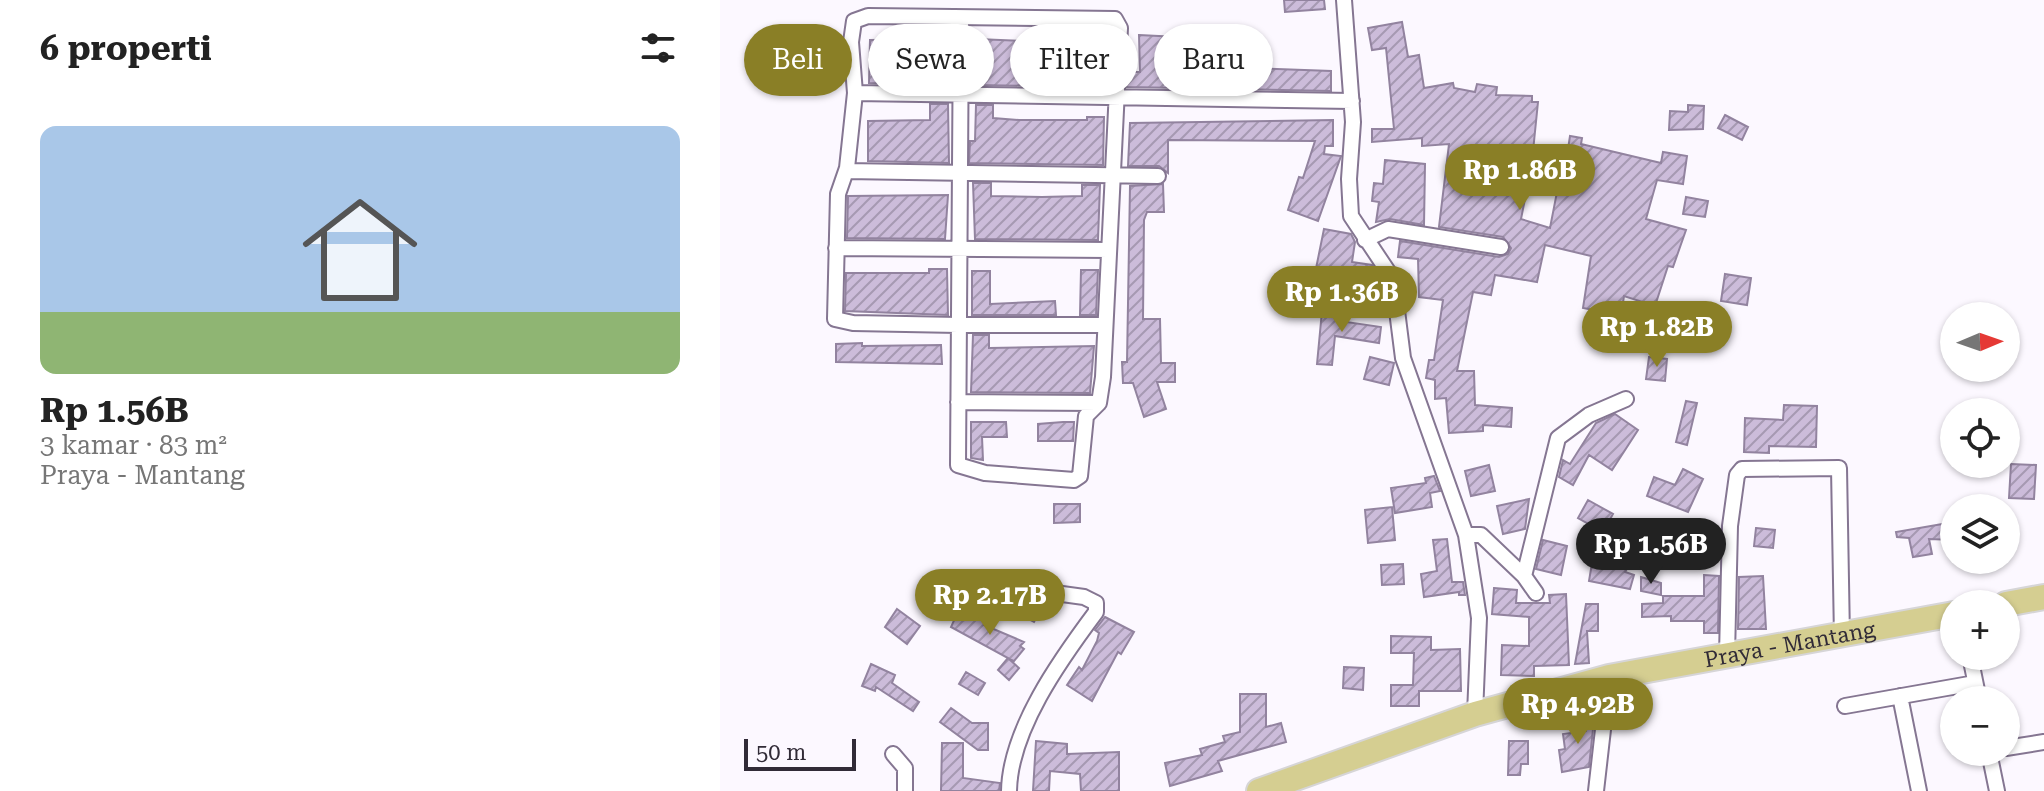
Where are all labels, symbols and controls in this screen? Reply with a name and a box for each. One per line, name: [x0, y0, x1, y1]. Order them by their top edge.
chip: Beli: [744, 24, 852, 96]
chip: Sewa: [868, 24, 994, 96]
chip: Filter: [1010, 24, 1138, 96]
chip: Baru: [1154, 24, 1273, 96]
icon: filters: [636, 26, 680, 70]
text: 6 properti: [40, 28, 212, 68]
pin: Rp 1.86B: [1437, 144, 1603, 212]
text: Rp 1.86B: [1463, 155, 1577, 185]
icon: home: [288, 178, 432, 322]
pin: Rp 1.36B: [1259, 266, 1425, 334]
text: Rp 1.36B: [1285, 277, 1399, 307]
pin: Rp 1.82B: [1574, 301, 1740, 369]
north arrow: [1940, 302, 2020, 382]
map controls: [1940, 302, 2020, 766]
text: Rp 1.82B: [1600, 312, 1714, 342]
text: Rp 1.56B: [40, 390, 189, 430]
button: locate: [1940, 398, 2020, 478]
text: 3 kamar · 83 m²: [40, 430, 227, 460]
text: Praya - Mantang: [40, 460, 245, 490]
button: layers: [1940, 494, 2020, 574]
pin: Rp 1.56B: [1568, 518, 1734, 586]
text: Rp 1.56B: [1594, 529, 1708, 559]
pin: Rp 2.17B: [907, 569, 1073, 637]
text: Rp 2.17B: [933, 580, 1047, 610]
button: +: [1940, 590, 2020, 670]
street label: Praya - Mantang: [1702, 617, 1878, 672]
pin: Rp 4.92B: [1495, 678, 1661, 746]
button: −: [1940, 686, 2020, 766]
text: Rp 4.92B: [1521, 689, 1635, 719]
scale bar: [744, 735, 856, 771]
text: 50 m: [756, 740, 806, 765]

